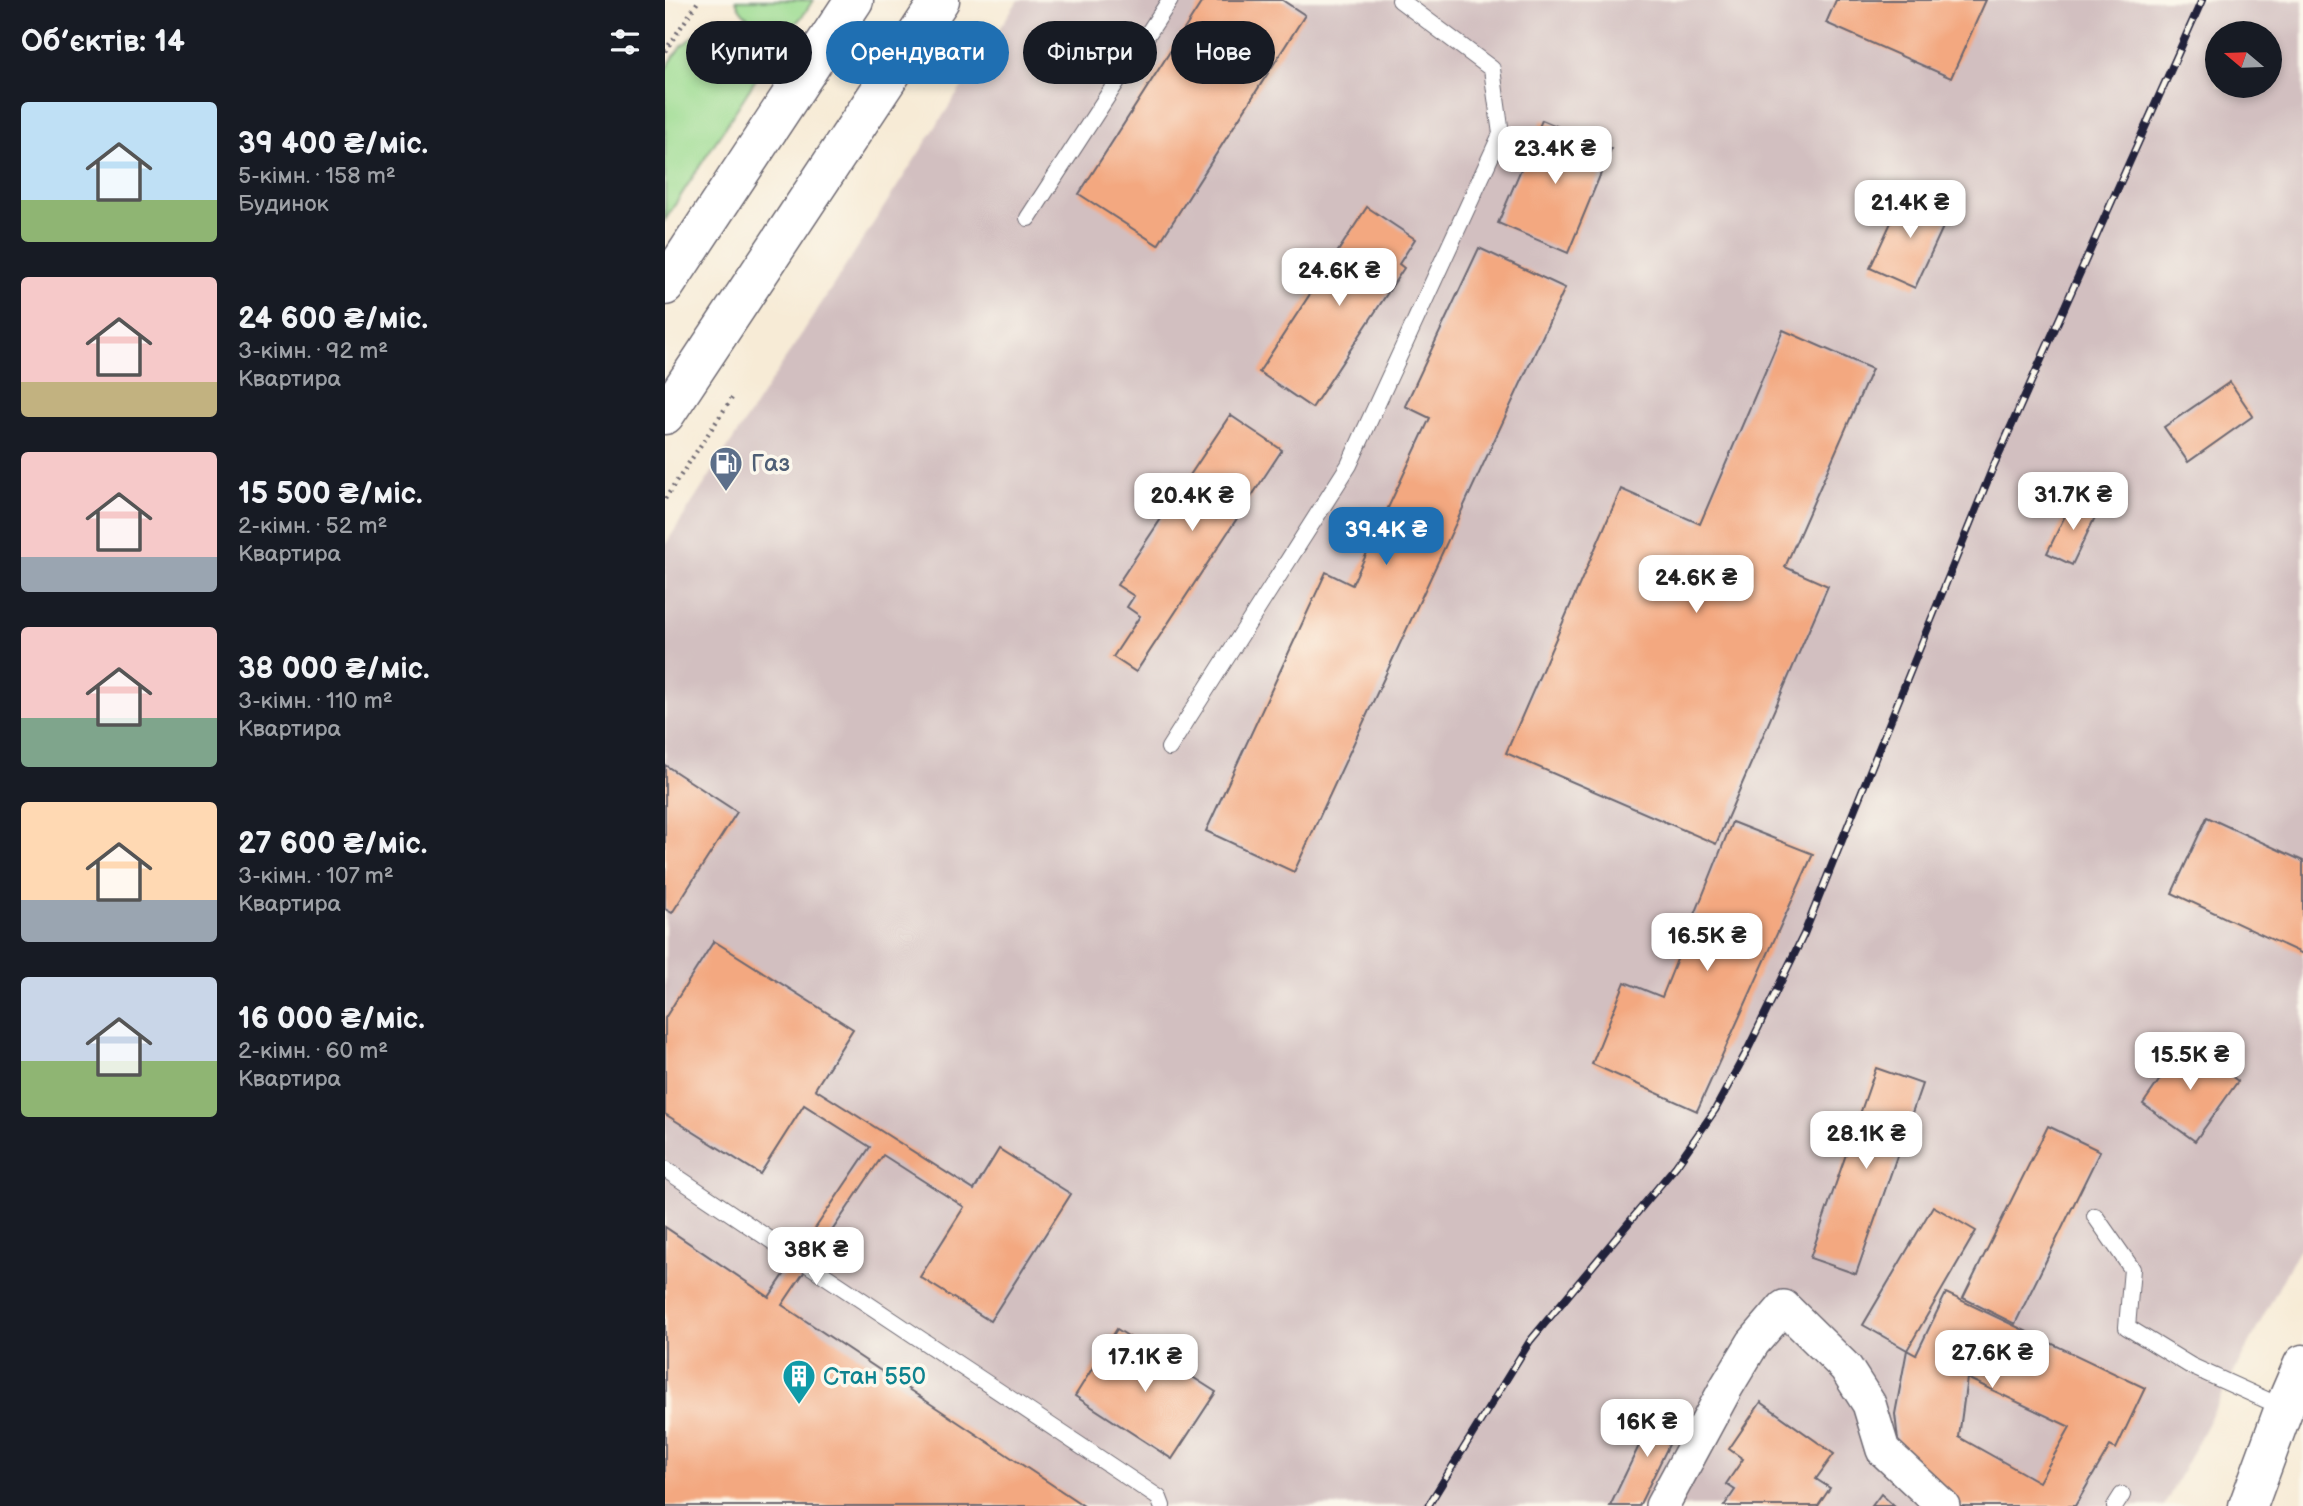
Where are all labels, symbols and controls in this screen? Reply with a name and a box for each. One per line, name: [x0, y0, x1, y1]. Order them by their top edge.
chip: Купити: [686, 21, 812, 84]
chip: Орендувати: [826, 21, 1009, 84]
chip: Фільтри: [1023, 21, 1157, 84]
chip: Нове: [1171, 21, 1275, 84]
north arrow: [2205, 21, 2282, 98]
map controls: [2205, 21, 2282, 98]
icon: filters: [606, 23, 644, 61]
text: Об’єктів: 14: [21, 24, 185, 60]
text: 39 400 ₴/міс.: [238, 126, 428, 162]
pin: 23.4K ₴: [1490, 127, 1620, 186]
icon: home: [77, 130, 161, 214]
text: 23.4K ₴: [1514, 135, 1596, 163]
text: 5-кімн. · 158 m²: [238, 162, 396, 190]
pin: 21.4K ₴: [1845, 180, 1975, 240]
text: 21.4K ₴: [1871, 189, 1949, 217]
text: Будинок: [238, 190, 329, 218]
pin: 24.6K ₴: [1274, 248, 1404, 308]
text: 24.6K ₴: [1298, 257, 1380, 285]
text: 24 600 ₴/міс.: [238, 301, 428, 337]
icon: home: [77, 305, 161, 389]
text: 3-кімн. · 92 m²: [238, 337, 388, 365]
text: Квартира: [238, 365, 341, 393]
fuel station icon: Газ: [707, 444, 745, 493]
place label: Газ: [751, 449, 790, 478]
pin: 31.7K ₴: [2008, 472, 2138, 532]
pin: 20.4K ₴: [1127, 474, 1257, 533]
text: 15 500 ₴/міс.: [238, 476, 423, 512]
icon: home: [77, 480, 161, 564]
text: 31.7K ₴: [2034, 481, 2112, 509]
text: 20.4K ₴: [1150, 482, 1234, 510]
pin: 39.4K ₴: [1321, 508, 1451, 567]
text: 2-кімн. · 52 m²: [238, 512, 387, 540]
text: 39.4K ₴: [1345, 516, 1427, 544]
text: Квартира: [238, 540, 341, 568]
pin: 24.6K ₴: [1631, 556, 1761, 615]
text: 24.6K ₴: [1655, 564, 1737, 592]
text: 38 000 ₴/міс.: [238, 651, 430, 687]
icon: home: [77, 655, 161, 739]
text: 3-кімн. · 110 m²: [238, 687, 393, 715]
text: Квартира: [238, 715, 341, 743]
text: 27 600 ₴/міс.: [238, 826, 427, 862]
icon: home: [77, 830, 161, 914]
text: 3-кімн. · 107 m²: [238, 862, 394, 890]
text: Квартира: [238, 890, 341, 918]
pin: 16.5K ₴: [1642, 914, 1772, 973]
text: 16.5K ₴: [1667, 922, 1747, 950]
text: 16 000 ₴/міс.: [238, 1001, 425, 1037]
icon: home: [77, 1005, 161, 1089]
pin: 15.5K ₴: [2125, 1032, 2255, 1092]
text: 2-кімн. · 60 m²: [238, 1037, 388, 1065]
text: 15.5K ₴: [2151, 1041, 2229, 1069]
text: Квартира: [238, 1065, 341, 1093]
pin: 28.1K ₴: [1801, 1112, 1931, 1171]
text: 28.1K ₴: [1826, 1120, 1906, 1148]
pin: 38K ₴: [767, 1228, 865, 1287]
text: 38K ₴: [784, 1236, 848, 1264]
pin: 27.6K ₴: [1927, 1330, 2057, 1390]
pin: 17.1K ₴: [1080, 1334, 1210, 1394]
text: 27.6K ₴: [1951, 1339, 2033, 1367]
text: 17.1K ₴: [1108, 1343, 1182, 1371]
building icon: Стан 550: [780, 1357, 818, 1406]
place label: Стан 550: [823, 1362, 926, 1391]
pin: 16K ₴: [1598, 1400, 1696, 1459]
text: 16K ₴: [1617, 1408, 1677, 1436]

